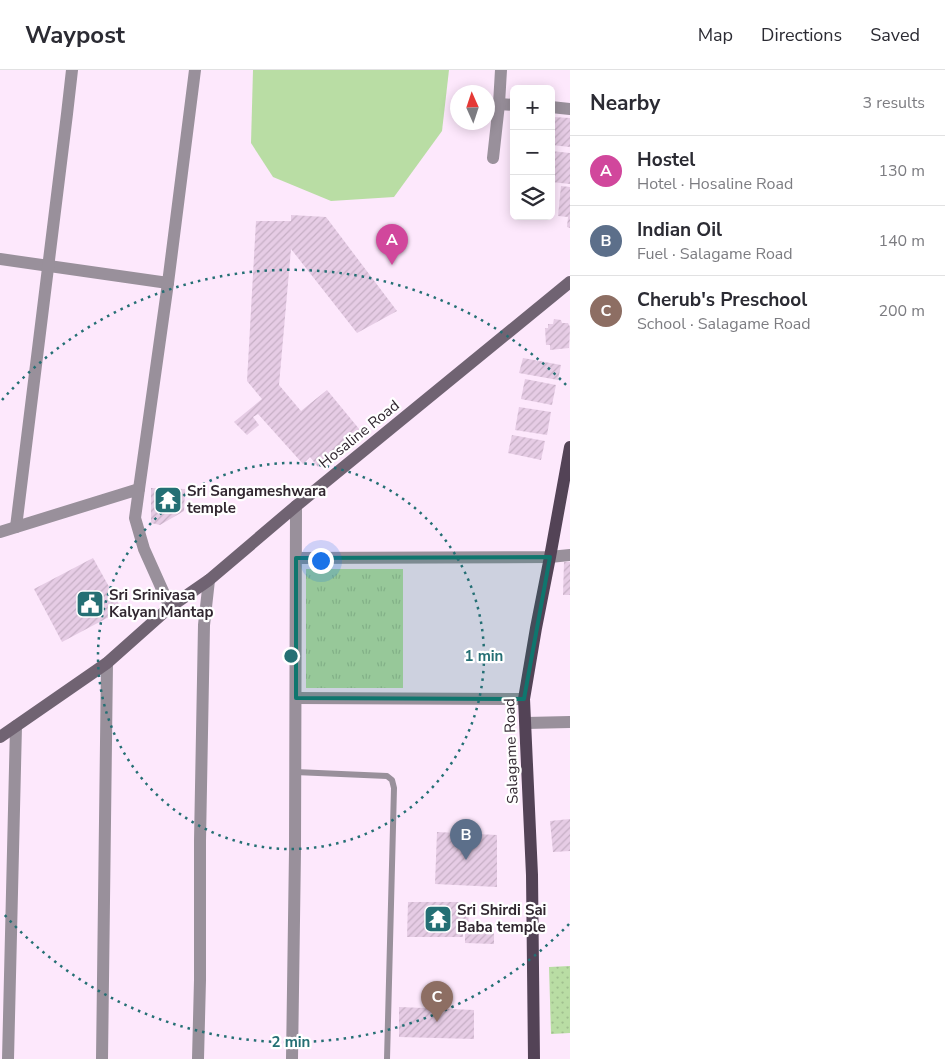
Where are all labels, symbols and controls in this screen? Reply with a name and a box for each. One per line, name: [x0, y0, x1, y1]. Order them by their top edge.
text: Waypost: [25, 19, 125, 51]
text: Map: [698, 23, 733, 47]
text: Directions: [761, 23, 842, 47]
text: Saved: [870, 23, 920, 47]
north arrow: [450, 85, 495, 130]
map controls: [510, 85, 555, 220]
button: +: [510, 85, 555, 130]
text: Nearby: [590, 89, 660, 117]
text: 3 results: [863, 92, 925, 114]
button: −: [510, 130, 555, 175]
text: Hostel: [637, 147, 695, 173]
text: A: [600, 160, 612, 182]
text: 130 m: [878, 160, 925, 182]
text: Hotel · Hosaline Road: [637, 173, 793, 195]
button: layers: [510, 175, 555, 220]
text: Indian Oil: [637, 217, 722, 243]
pin: A: [376, 224, 408, 265]
text: B: [600, 230, 612, 252]
text: 140 m: [878, 230, 925, 252]
text: Fuel · Salagame Road: [637, 243, 793, 265]
text: Cherub's Preschool: [637, 287, 807, 313]
text: C: [601, 300, 611, 322]
text: 200 m: [878, 300, 925, 322]
text: School · Salagame Road: [637, 313, 811, 335]
street label: Hosaline Road: [315, 395, 403, 473]
place label: Sri Sangameshwara temple: [187, 481, 326, 518]
temple icon: Sri Sangameshwara temple: [153, 485, 183, 515]
your location: [308, 548, 334, 574]
place label: Sri Srinivasa Kalyan Mantap: [109, 585, 214, 622]
public building icon: Sri Srinivasa Kalyan Mantap: [75, 589, 105, 619]
text: 1 min: [465, 646, 503, 666]
centre of rings: [282, 647, 300, 665]
street label: Salagame Road: [499, 698, 523, 804]
pin: B: [450, 819, 482, 860]
place label: Sri Shirdi Sai Baba temple: [457, 900, 546, 937]
temple icon: Sri Shirdi Sai Baba temple: [423, 904, 453, 934]
pin: C: [421, 981, 453, 1022]
text: 2 min: [272, 1032, 310, 1052]

